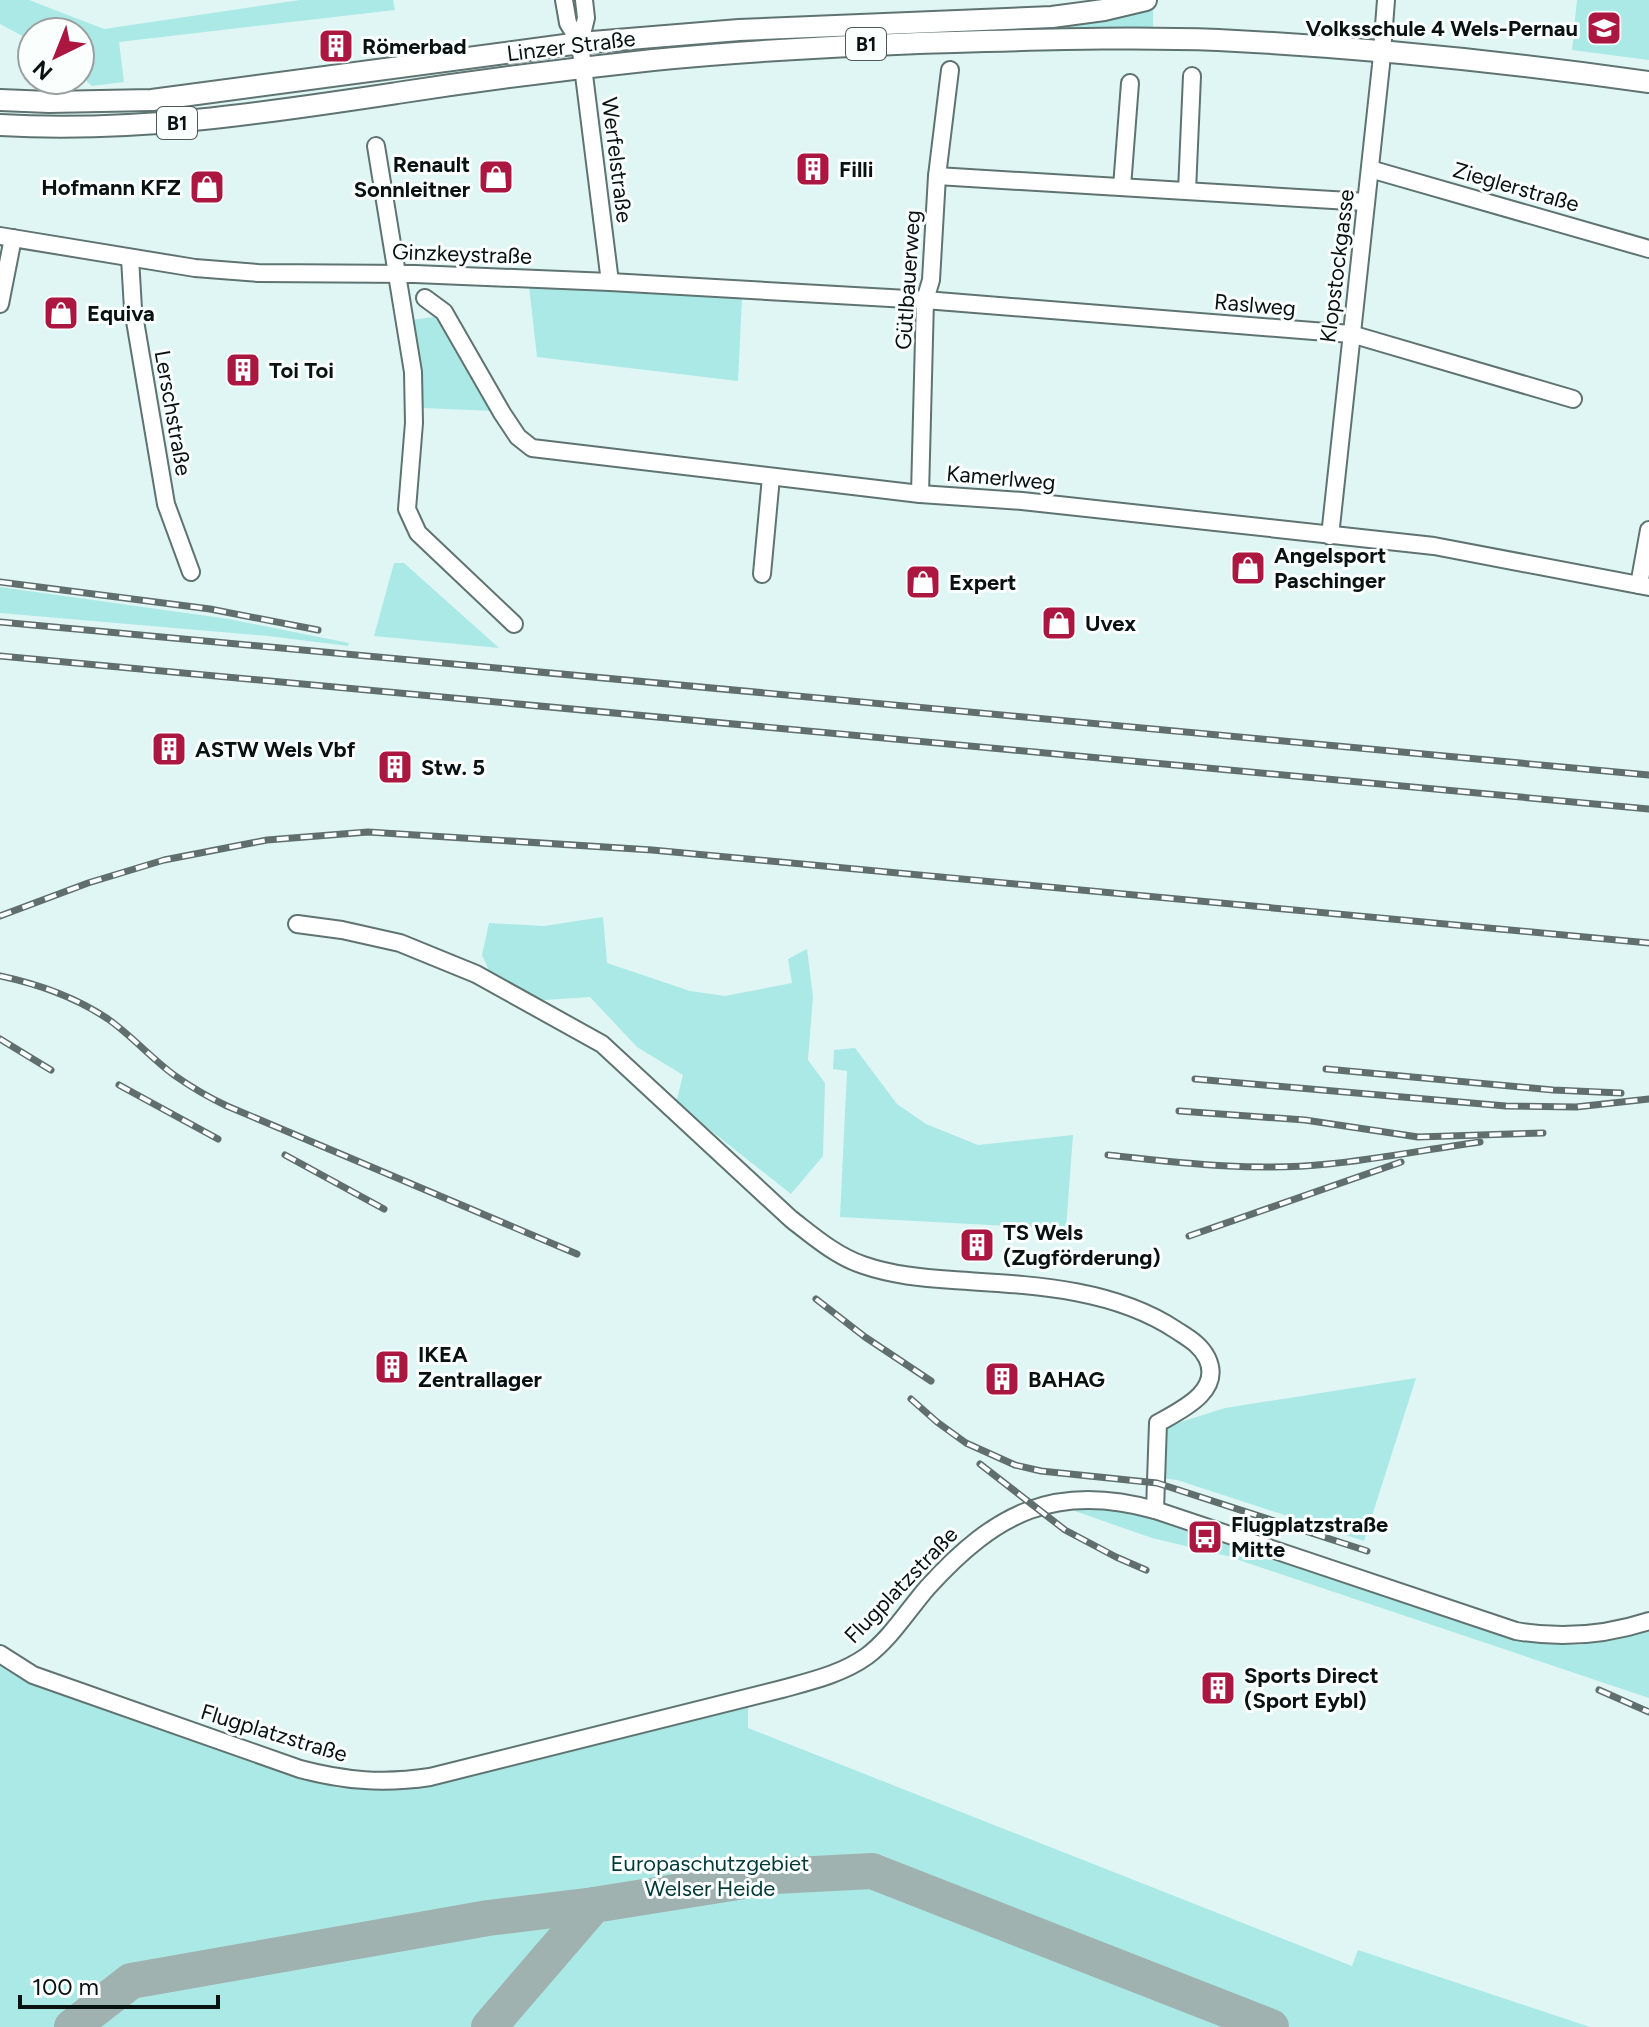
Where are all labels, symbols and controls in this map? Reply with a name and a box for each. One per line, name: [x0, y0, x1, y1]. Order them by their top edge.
school or university icon: Volksschule 4 Wels-Pernau: [1585, 9, 1623, 47]
place label: Volksschule 4 Wels-Pernau: [1306, 15, 1578, 42]
north arrow: [16, 16, 96, 96]
street label: Linzer Straße: [505, 25, 637, 67]
building icon: Römerbad: [317, 27, 355, 65]
road number: B1: [846, 28, 886, 60]
place label: Römerbad: [362, 33, 467, 60]
text: N: [27, 55, 58, 86]
street label: Werfelstraße: [596, 96, 638, 224]
road number: B1: [157, 107, 197, 139]
building icon: Filli: [794, 150, 832, 188]
place label: Renault Sonnleitner: [354, 151, 471, 203]
place label: Filli: [839, 156, 874, 183]
street label: Zieglerstraße: [1450, 156, 1582, 218]
shop icon: Renault Sonnleitner: [477, 158, 515, 196]
shop icon: Hofmann KFZ: [188, 168, 226, 206]
place label: Hofmann KFZ: [41, 174, 181, 201]
street label: Klopstockgasse: [1314, 188, 1360, 344]
street label: Gütlbauerweg: [890, 209, 926, 351]
street label: Ginzkeystraße: [391, 238, 533, 270]
street label: Raslweg: [1213, 288, 1297, 322]
shop icon: Equiva: [42, 294, 80, 332]
place label: Equiva: [87, 300, 155, 327]
street label: Lerschstraße: [149, 348, 197, 478]
building icon: Toi Toi: [224, 351, 262, 389]
place label: Toi Toi: [269, 357, 334, 384]
street label: Kamerlweg: [945, 460, 1057, 496]
place label: Angelsport Paschinger: [1274, 542, 1387, 594]
shop icon: Angelsport Paschinger: [1229, 549, 1267, 587]
shop icon: Expert: [904, 563, 942, 601]
place label: Expert: [949, 569, 1016, 596]
shop icon: Uvex: [1040, 604, 1078, 642]
place label: Uvex: [1085, 610, 1136, 637]
building icon: ASTW Wels Vbf: [150, 730, 188, 768]
place label: ASTW Wels Vbf: [195, 736, 356, 763]
building icon: Stw. 5: [376, 748, 414, 786]
place label: Stw. 5: [421, 754, 485, 781]
place label: TS Wels (Zugförderung): [1003, 1219, 1161, 1271]
building icon: TS Wels (Zugförderung): [958, 1226, 996, 1264]
place label: IKEA Zentrallager: [418, 1341, 542, 1393]
building icon: IKEA Zentrallager: [373, 1348, 411, 1386]
building icon: BAHAG: [983, 1360, 1021, 1398]
place label: BAHAG: [1028, 1366, 1105, 1393]
place label: Flugplatzstraße Mitte: [1231, 1511, 1388, 1563]
bus stop icon: Flugplatzstraße Mitte: [1186, 1518, 1224, 1556]
street label: Flugplatzstraße: [839, 1521, 963, 1649]
place label: Sports Direct (Sport Eybl): [1244, 1662, 1379, 1714]
building icon: Sports Direct (Sport Eybl): [1199, 1669, 1237, 1707]
street label: Flugplatzstraße: [197, 1698, 351, 1768]
park label: Europaschutzgebiet Welser Heide: [611, 1850, 809, 1902]
scale bar: [20, 1959, 218, 2009]
text: 100 m: [32, 1972, 99, 2001]

